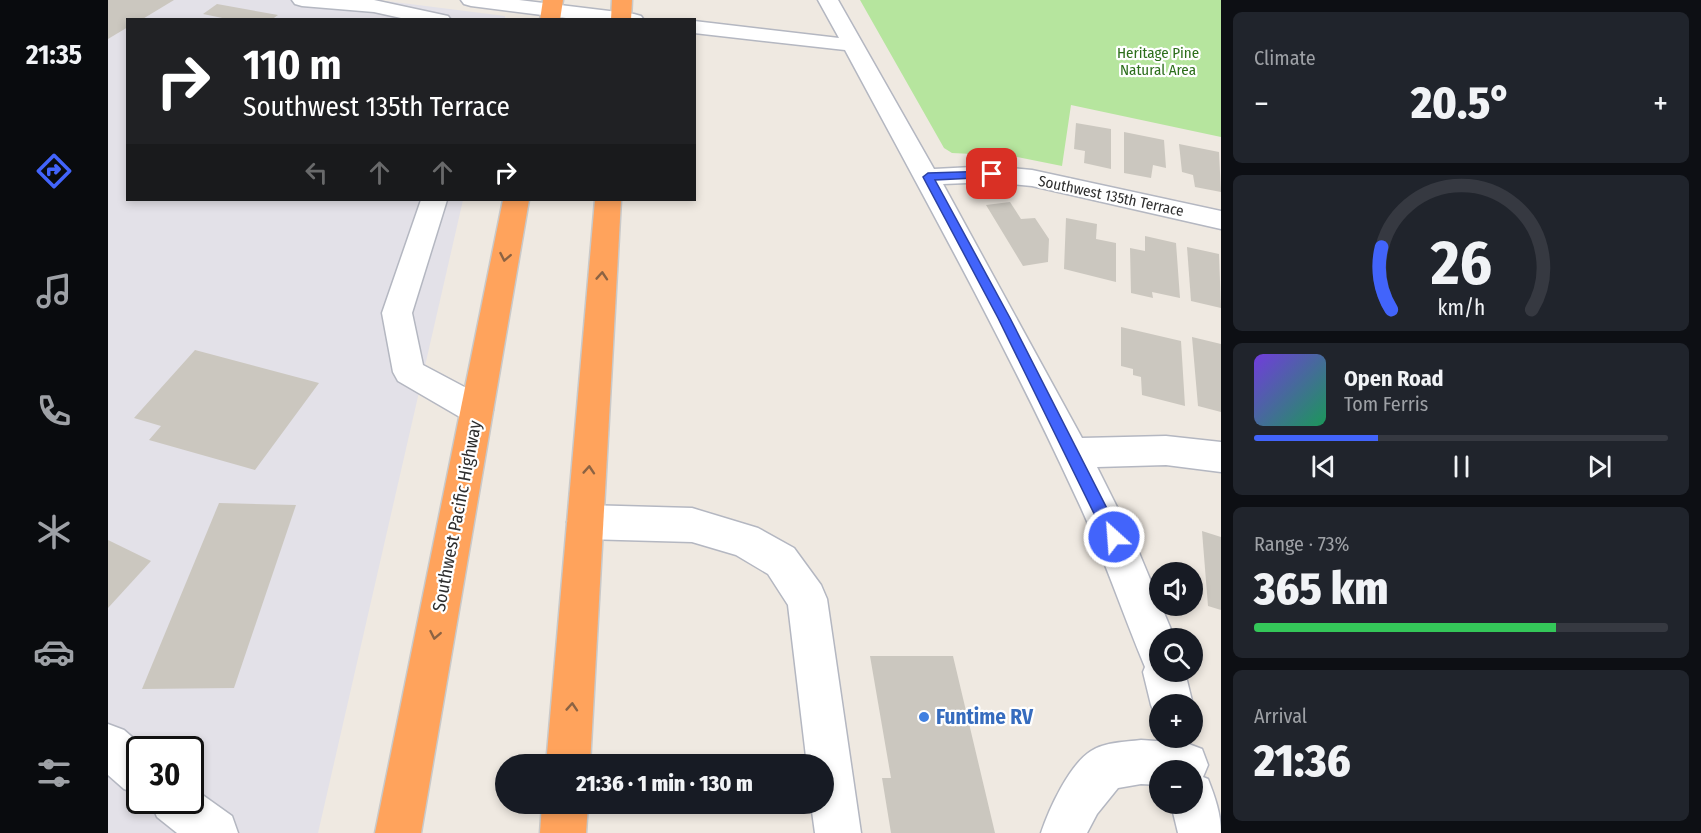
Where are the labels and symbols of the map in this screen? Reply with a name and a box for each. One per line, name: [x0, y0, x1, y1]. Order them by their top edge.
park label: Heritage Pine Natural Area: [1117, 44, 1199, 79]
pin: [966, 148, 1017, 199]
street label: Southwest 135th Terrace: [1037, 172, 1185, 220]
one-way arrow: [499, 252, 512, 262]
one-way arrow: [596, 271, 609, 280]
street label: Southwest Pacific Highway: [428, 419, 486, 613]
one-way arrow: [582, 466, 595, 475]
position arrow: [1082, 505, 1146, 569]
one-way arrow: [429, 629, 442, 639]
one-way arrow: [565, 702, 578, 711]
place label: Funtime RV: [936, 704, 1034, 730]
marker: Funtime RV: [917, 710, 931, 724]
speed limit sign: 30: [126, 736, 204, 814]

